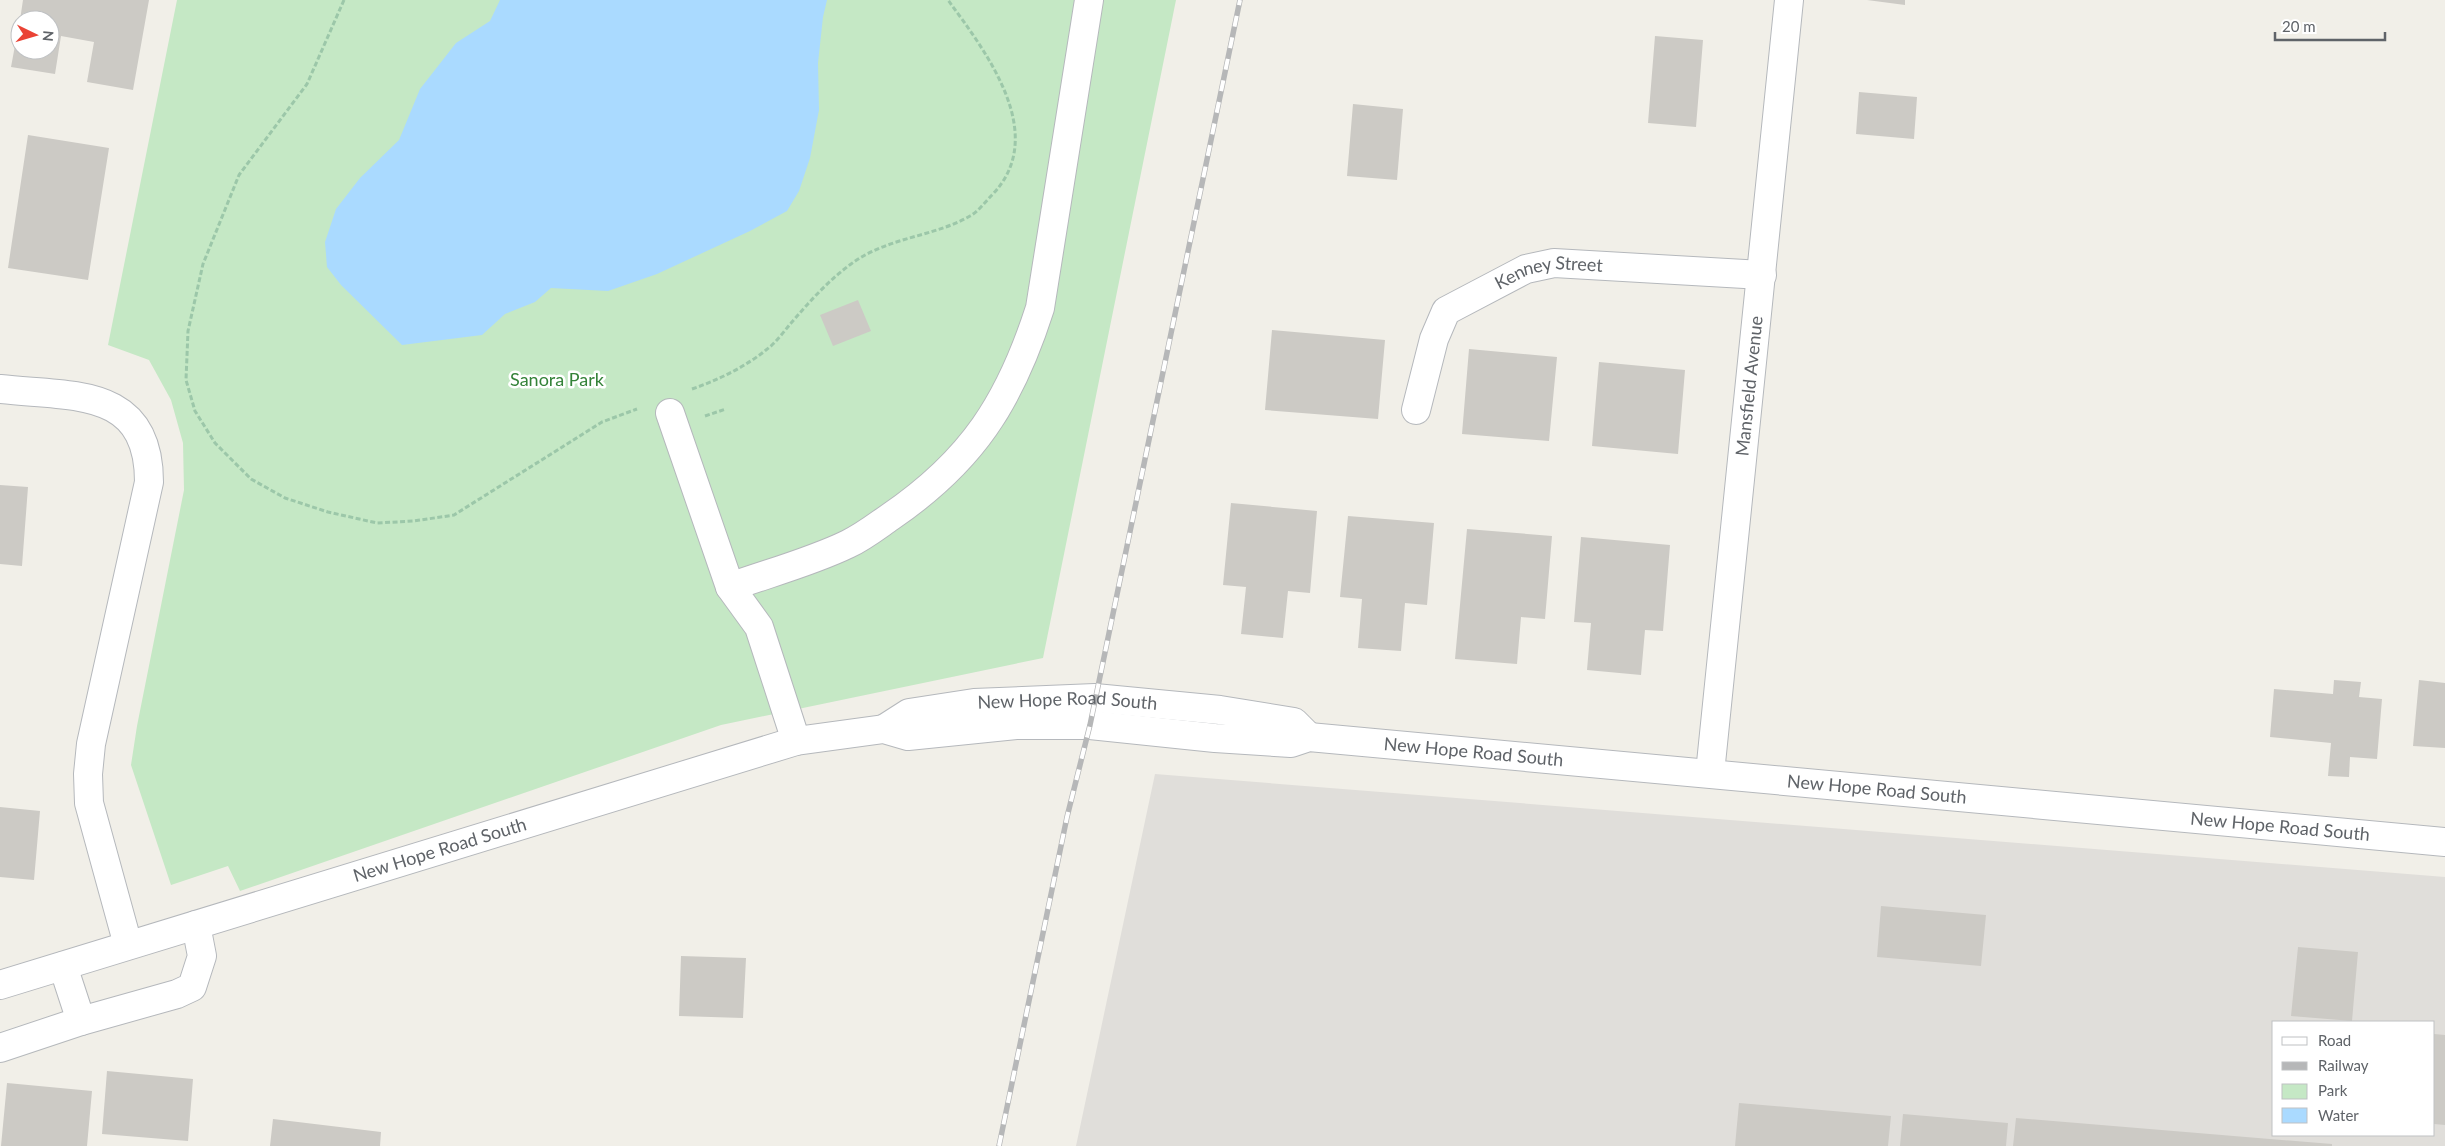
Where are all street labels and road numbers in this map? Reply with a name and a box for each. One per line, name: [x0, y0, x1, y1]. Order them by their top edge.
street label: Kenney Street: [1491, 251, 1604, 293]
street label: Mansfield Avenue: [1730, 315, 1767, 457]
street label: New Hope Road South: [977, 686, 1158, 714]
street label: New Hope Road South: [1383, 732, 1564, 770]
street label: New Hope Road South: [1786, 769, 1968, 808]
street label: New Hope Road South: [2189, 807, 2371, 845]
street label: New Hope Road South: [350, 812, 529, 886]

